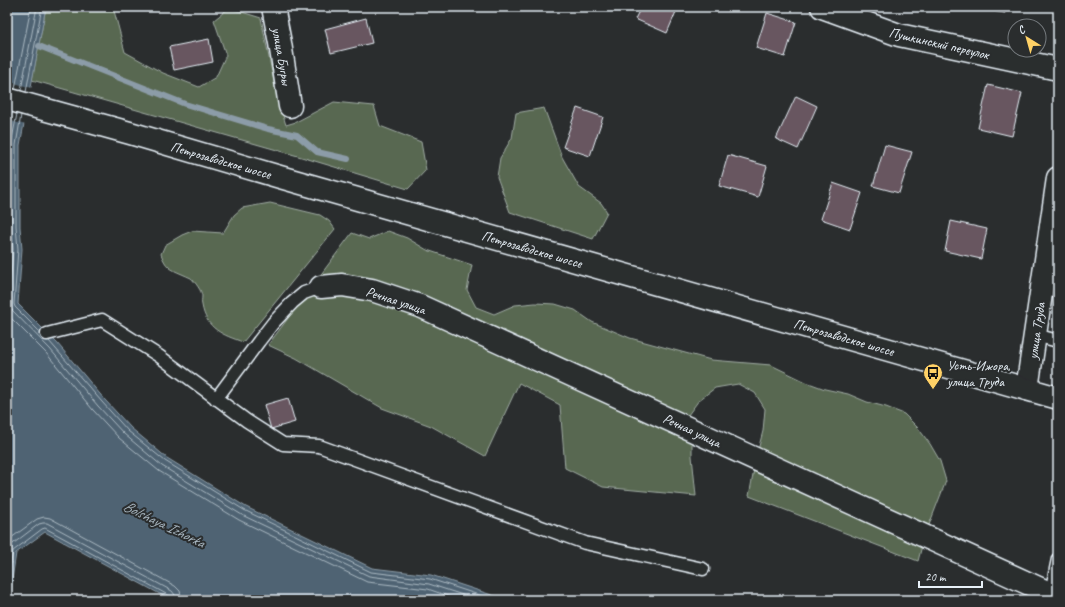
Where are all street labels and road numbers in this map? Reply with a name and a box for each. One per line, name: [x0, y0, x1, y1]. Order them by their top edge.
street label: Пушкинский переулок: [887, 24, 992, 64]
street label: улица Бугры: [268, 25, 295, 88]
street label: Петрозаводское шоссе: [169, 138, 274, 183]
street label: Петрозаводское шоссе: [480, 227, 585, 272]
street label: Речная улица: [364, 283, 429, 318]
street label: улица Труда: [1024, 300, 1049, 361]
street label: Петрозаводское шоссе: [792, 315, 897, 360]
street label: Речная улица: [660, 410, 724, 452]

